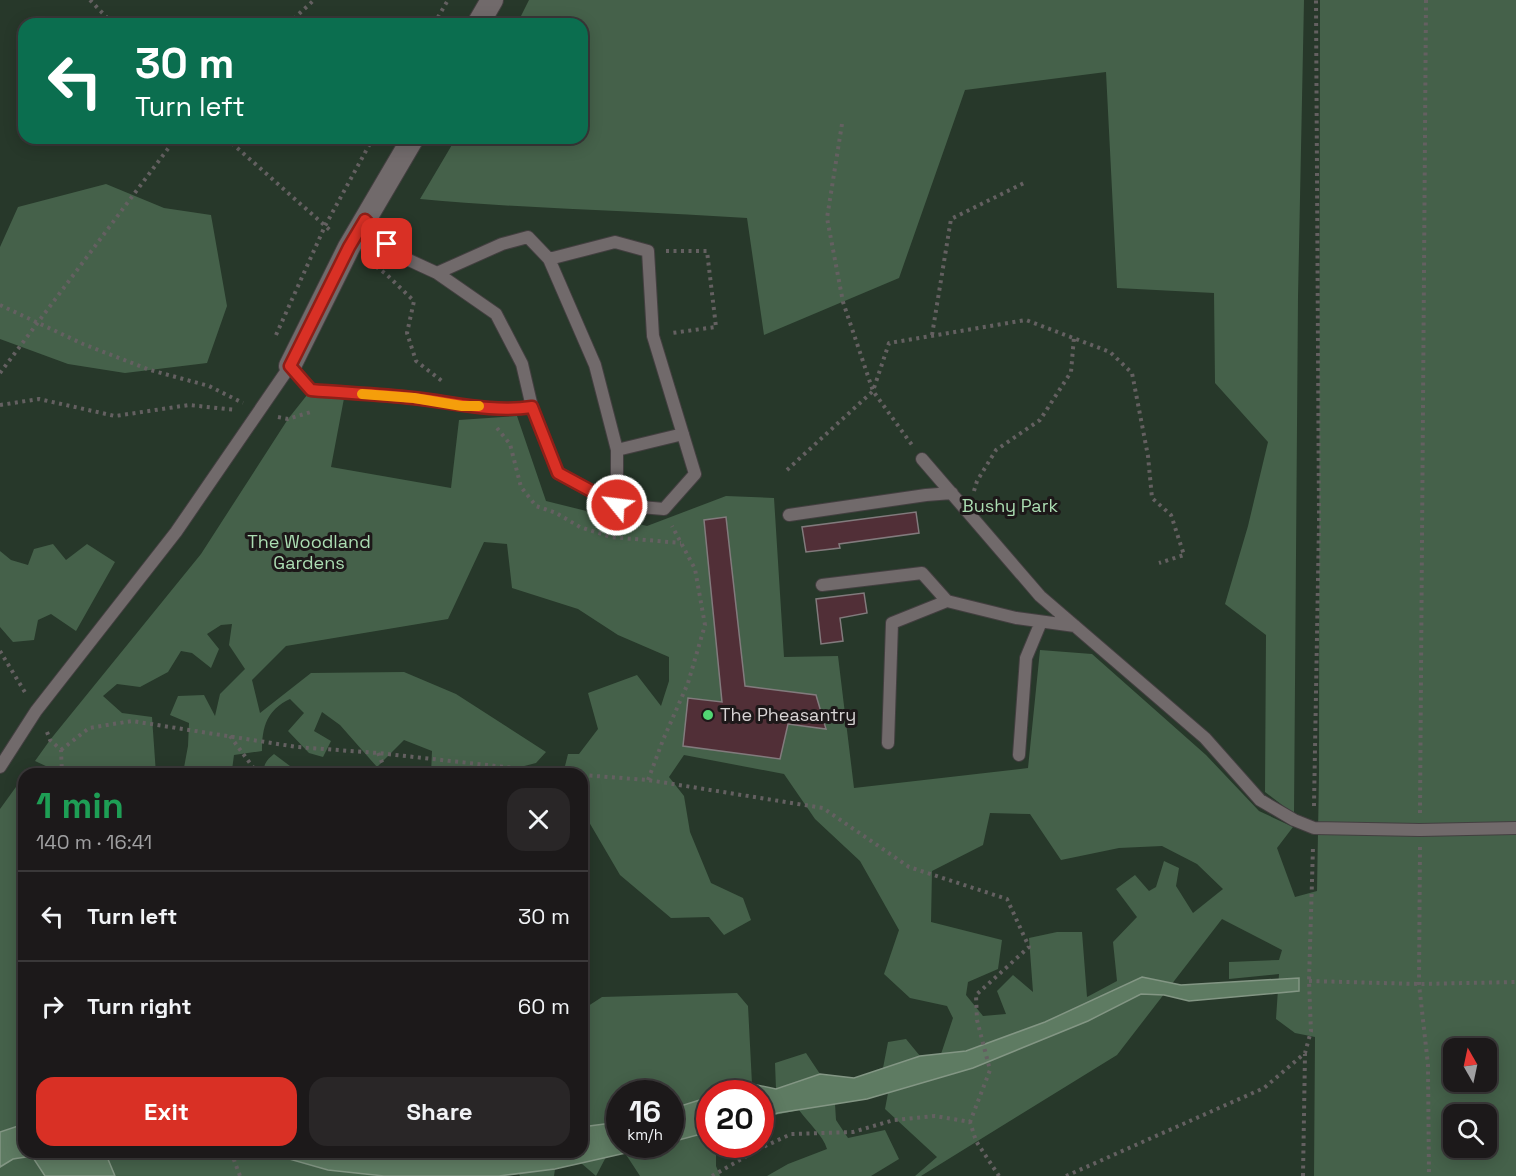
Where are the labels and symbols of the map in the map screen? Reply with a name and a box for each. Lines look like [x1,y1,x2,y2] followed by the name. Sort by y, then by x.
[361,218,412,269] pin
[585,473,649,537] position arrow
[962,494,1058,517] park label: Bushy Park
[247,530,371,574] park label: The Woodland Gardens
[720,703,856,726] place label: The Pheasantry
[701,708,715,722] marker: The Pheasantry
[1443,1038,1497,1092] north arrow
[696,1080,774,1158] speed limit sign: 20

